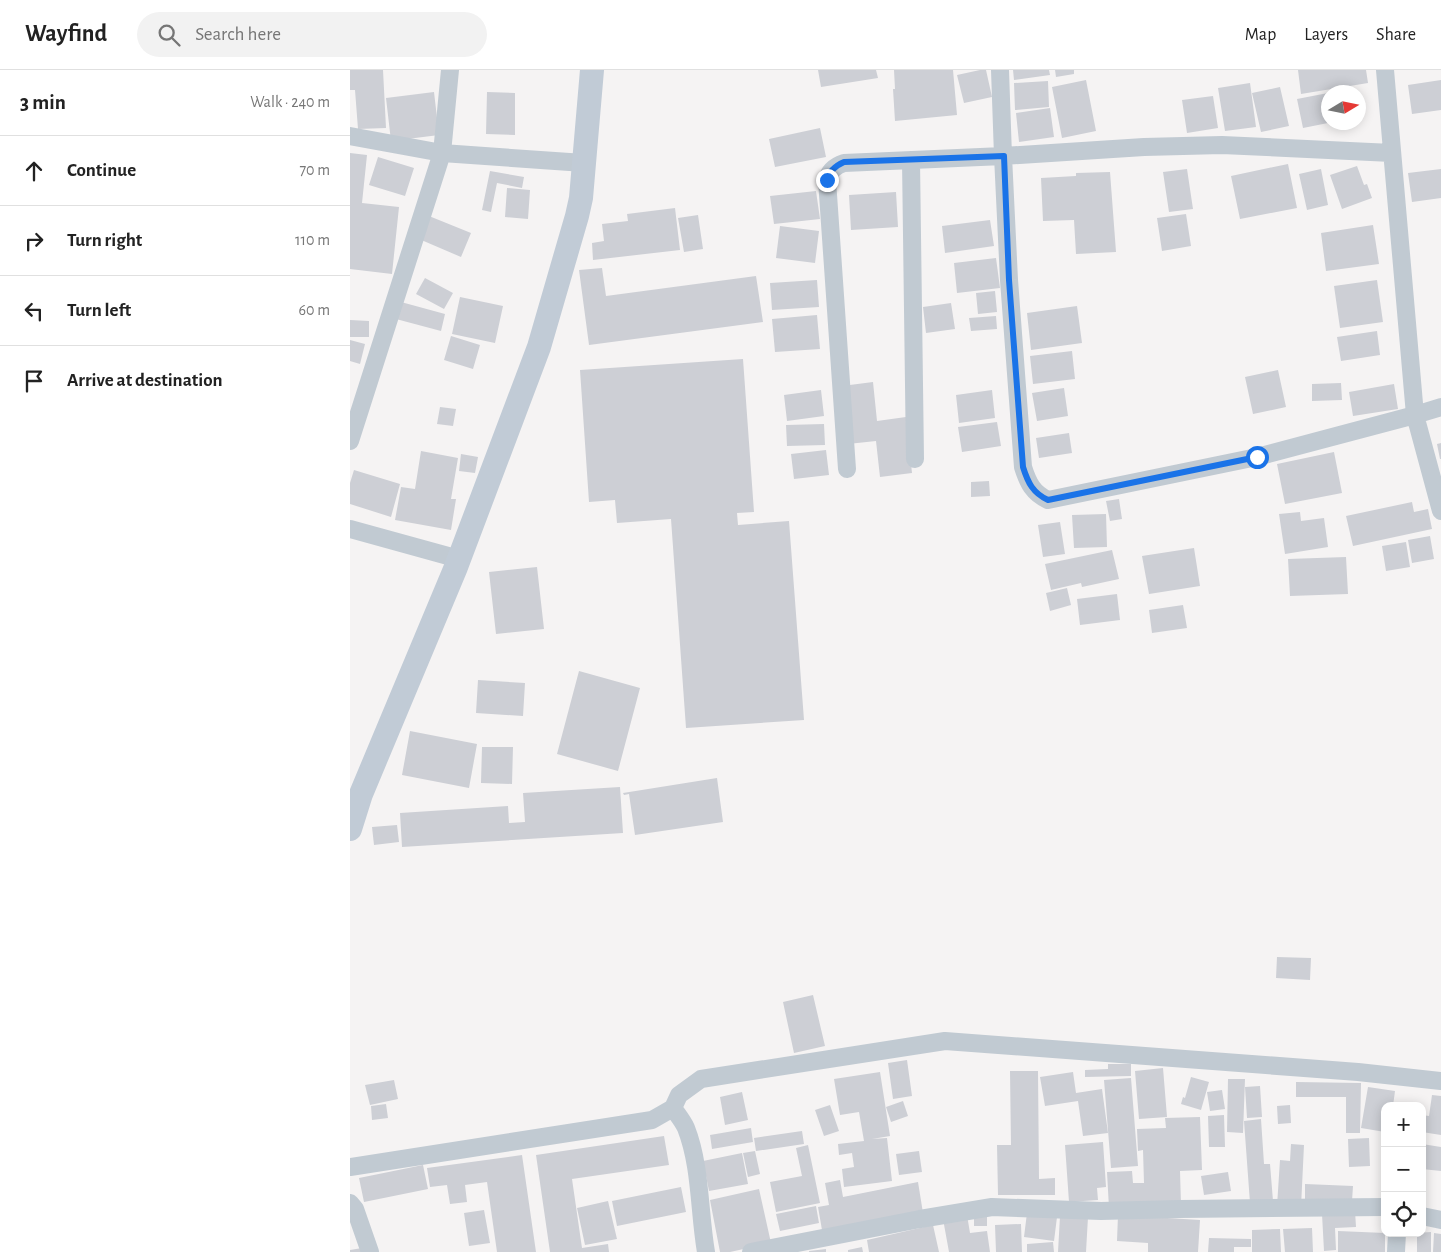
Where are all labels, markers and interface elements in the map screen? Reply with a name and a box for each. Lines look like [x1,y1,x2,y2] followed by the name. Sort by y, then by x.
[137,12,487,57] search box
[155,21,183,49] icon: search
[25,22,107,46] text: Wayfind
[195,25,281,44] text: Search here
[1245,26,1276,44] text: Map
[1304,26,1348,44] text: Layers
[1376,26,1416,44] text: Share
[1321,85,1366,130] north arrow
[20,92,66,113] text: 3 min
[250,94,330,110] text: Walk · 240 m
[20,157,48,185] icon: ahead
[67,161,136,180] text: Continue
[299,162,330,178] text: 70 m
[816,169,839,192] route end
[20,227,48,255] icon: right
[67,231,142,250] text: Turn right
[295,232,330,248] text: 110 m
[20,297,48,325] icon: left
[67,301,131,320] text: Turn left
[299,302,330,318] text: 60 m
[20,367,48,395] icon: arrive
[67,371,223,390] text: Arrive at destination
[1246,446,1269,469] route start
[1381,1102,1426,1237] map controls
[1381,1102,1426,1147] button: +
[1381,1147,1426,1192] button: −
[1381,1192,1426,1237] button: locate

